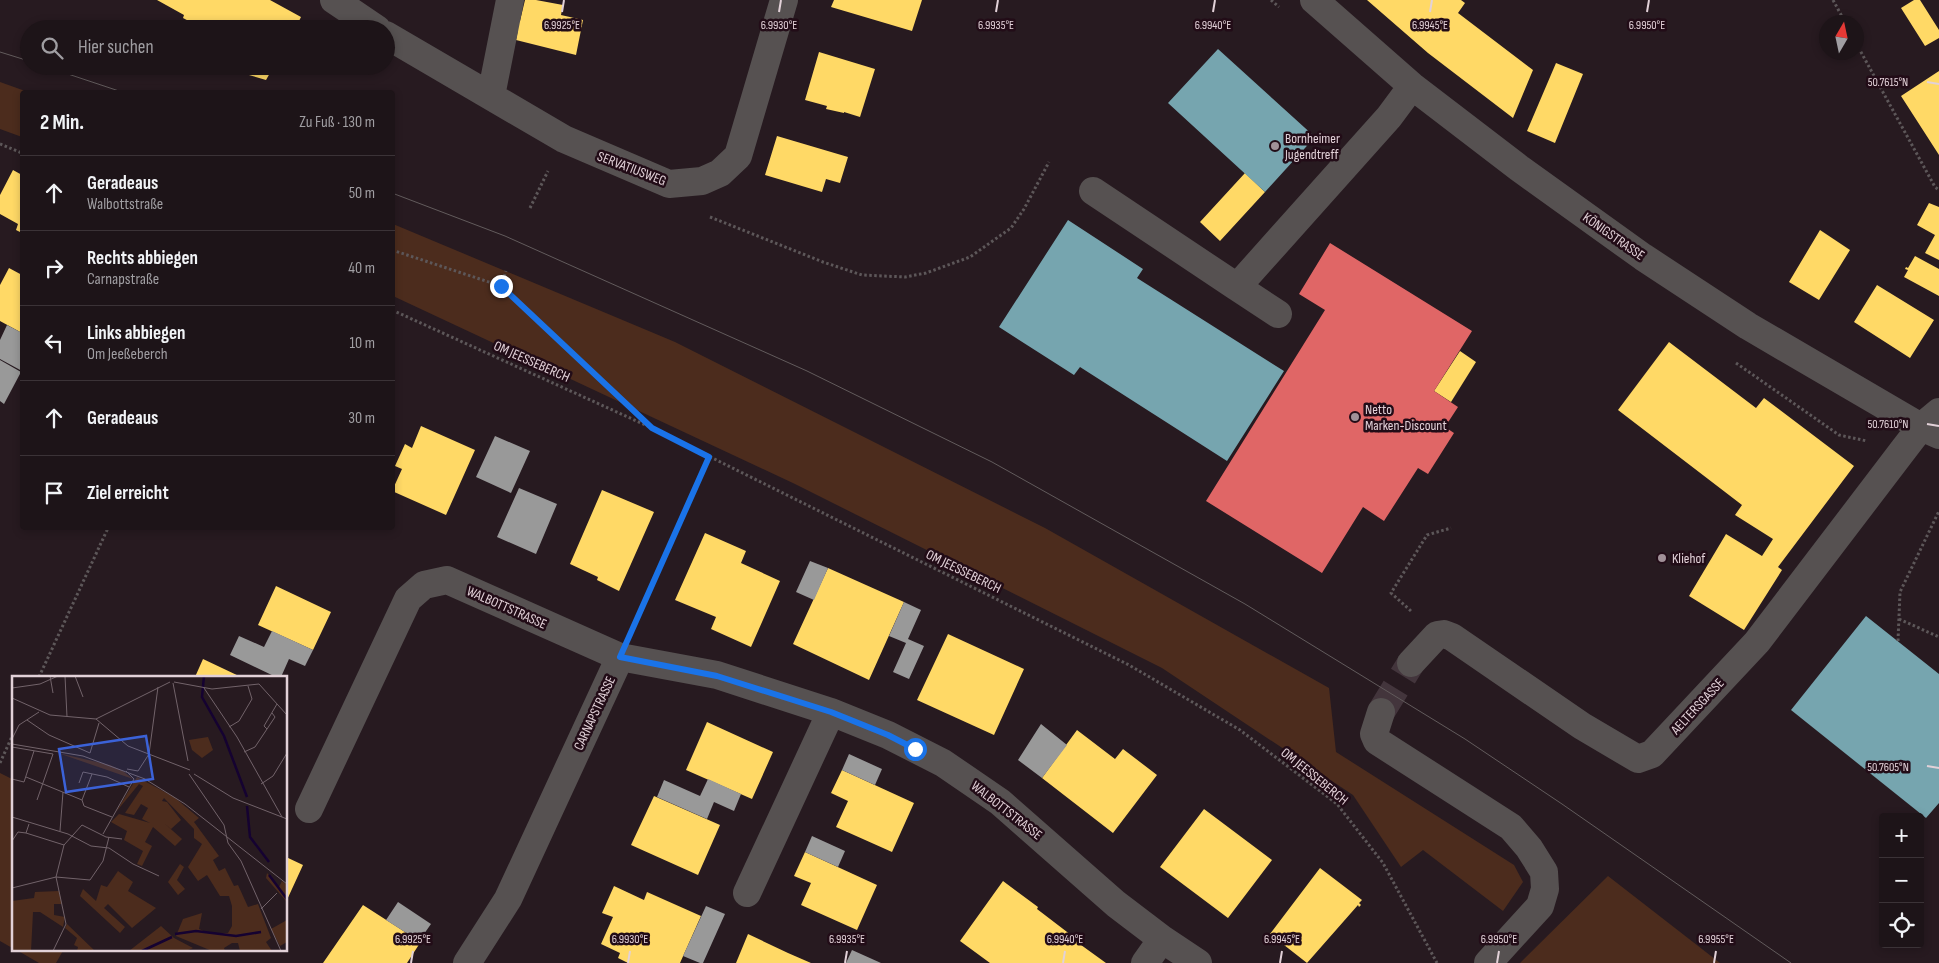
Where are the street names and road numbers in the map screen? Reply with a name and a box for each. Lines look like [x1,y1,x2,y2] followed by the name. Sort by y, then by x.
[595,148,669,189] street label: SERVATIUSWEG
[1580,209,1648,264] street label: KÖNIGSTRASSE
[491,337,573,386] street label: OM JEESSEBERCH
[923,546,1004,597] street label: OM JEESSEBERCH
[464,582,550,633] street label: WALBOTTSTRASSE
[570,673,619,753] street label: CARNAPSTRASSE
[1666,675,1728,739] street label: AELTERSGASSE
[1278,744,1352,809] street label: OM JEESSEBERCH
[968,777,1046,844] street label: WALBOTTSTRASSE

